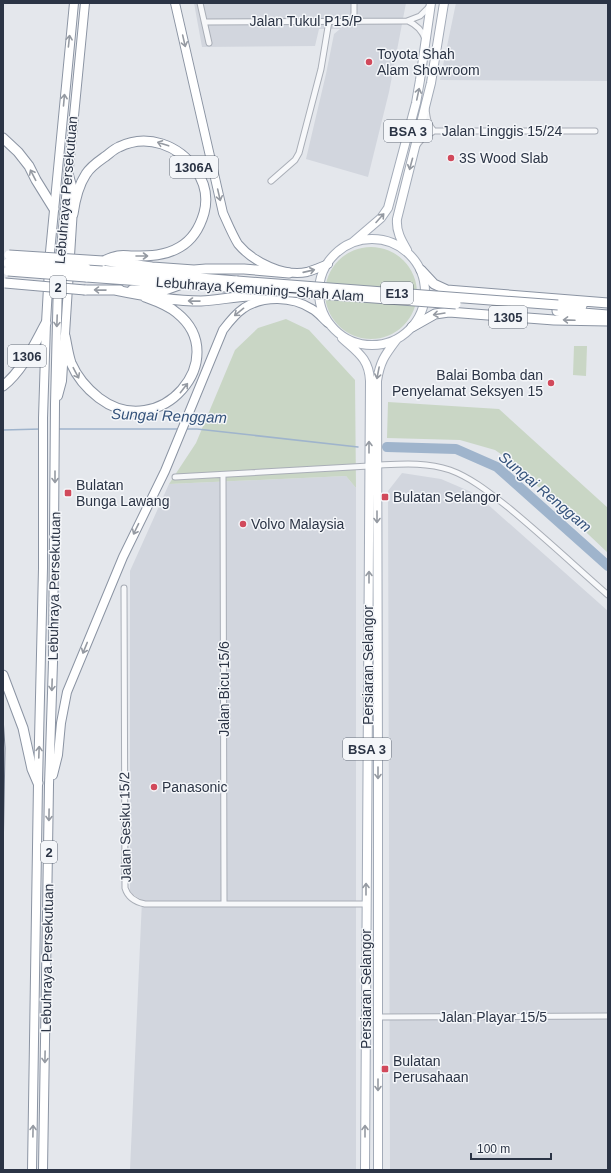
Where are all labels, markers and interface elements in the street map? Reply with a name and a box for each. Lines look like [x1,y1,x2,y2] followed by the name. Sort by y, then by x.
[250,13,362,29] street label: Jalan Tukul P15/P
[180,34,188,47] one-way arrow
[66,35,73,48] one-way arrow
[377,46,480,78] place label: Toyota Shah Alam Showroom
[364,57,374,67] marker: Toyota Shah Alam Showroom
[414,88,422,101] one-way arrow
[60,94,68,107] one-way arrow
[52,115,80,265] street label: Lebuhraya Persekutuan
[384,120,432,142] road number: BSA 3
[442,123,563,139] street label: Jalan Linggis 15/24
[156,140,169,147] one-way arrow
[459,150,548,166] place label: 3S Wood Slab
[446,153,456,163] marker: 3S Wood Slab
[170,156,218,178] road number: 1306A
[407,158,414,171] one-way arrow
[29,170,37,182] one-way arrow
[215,188,223,201] one-way arrow
[376,212,385,223] one-way arrow
[135,252,148,260] one-way arrow
[302,266,315,274] one-way arrow
[155,274,365,304] street label: Lebuhraya Kemuning–Shah Alam
[50,276,66,298] road number: 2
[381,282,413,304] road number: E13
[94,286,107,294] one-way arrow
[188,297,201,304] one-way arrow
[489,306,527,328] road number: 1305
[233,308,244,317] one-way arrow
[433,310,446,318] one-way arrow
[53,314,60,327] one-way arrow
[563,317,576,324] one-way arrow
[8,345,46,367] road number: 1306
[374,366,382,379] one-way arrow
[73,367,81,379] one-way arrow
[392,367,543,399] place label: Balai Bomba dan Penyelamat Seksyen 15
[546,378,556,388] marker: Balai Bomba dan Penyelamat Seksyen 15
[179,382,188,393] one-way arrow
[111,405,227,426] water label: Sungai Renggam
[365,441,373,454] one-way arrow
[495,448,595,535] water label: Sungai Renggam
[51,470,59,483] one-way arrow
[76,477,169,509] place label: Bulatan Bunga Lawang
[63,488,73,498] marker: Bulatan Bunga Lawang
[393,489,501,505] place label: Bulatan Selangor
[380,492,390,502] marker: Bulatan Selangor
[373,510,381,523] one-way arrow
[45,512,63,660] street label: Lebuhraya Persekutuan
[251,516,345,532] place label: Volvo Malaysia
[238,519,248,529] marker: Volvo Malaysia
[132,523,140,535] one-way arrow
[365,571,372,584] one-way arrow
[360,605,376,725] street label: Persiaran Selangor
[216,641,232,737] street label: Jalan Bicu 15/6
[81,642,88,654] one-way arrow
[48,678,56,691] one-way arrow
[343,738,391,760] road number: BSA 3
[35,746,43,759] one-way arrow
[374,766,382,779] one-way arrow
[116,771,134,882] street label: Jalan Sesiku 15/2
[162,779,227,795] place label: Panasonic
[149,782,159,792] marker: Panasonic
[45,808,53,821] one-way arrow
[41,841,57,863] road number: 2
[362,883,370,896] one-way arrow
[38,884,56,1032] street label: Lebuhraya Persekutuan
[358,929,374,1049] street label: Persiaran Selangor
[439,1009,547,1025] street label: Jalan Playar 15/5
[41,1050,49,1063] one-way arrow
[393,1053,469,1085] place label: Bulatan Perusahaan
[380,1064,390,1074] marker: Bulatan Perusahaan
[374,1078,382,1091] one-way arrow
[29,1125,37,1138] one-way arrow
[361,1125,369,1138] one-way arrow
[471,1135,551,1161] scale bar
[477,1142,510,1156] text: 100 m

